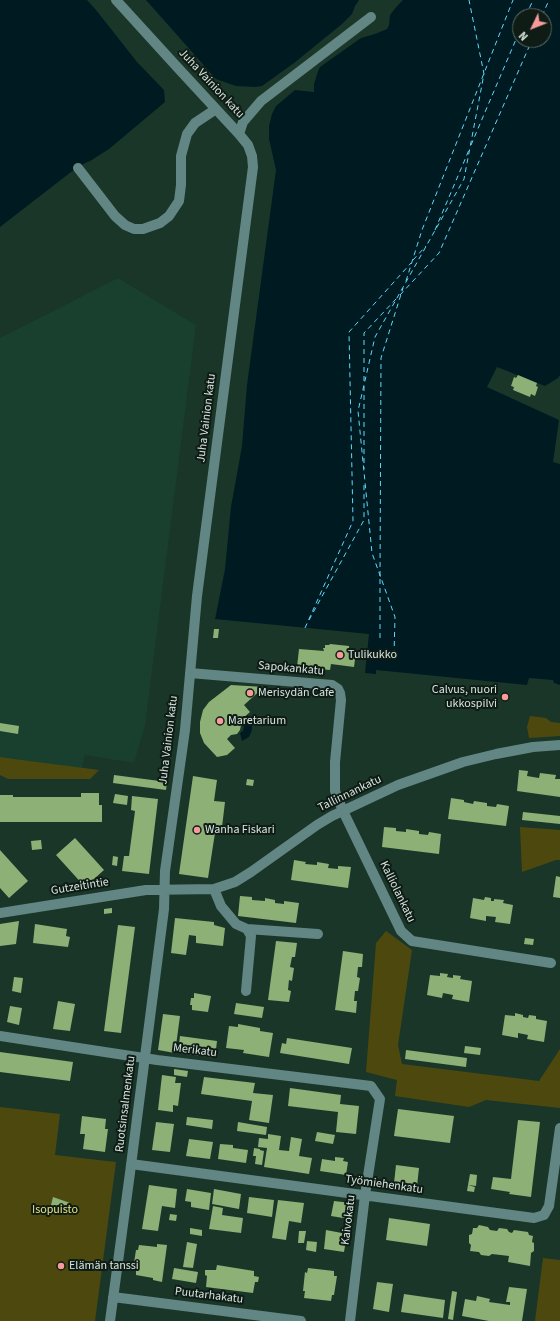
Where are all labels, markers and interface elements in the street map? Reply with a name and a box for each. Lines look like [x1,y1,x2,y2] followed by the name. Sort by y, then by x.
[512,8,552,48] north arrow
[516,28,532,44] text: N
[175,46,247,122] street label: Juha Vainion katu
[194,373,220,463] street label: Juha Vainion katu
[348,648,397,662] place label: Tulikukko
[335,650,345,660] marker: Tulikukko
[257,659,325,679] street label: Sapokankatu
[432,683,497,711] place label: Calvus, nuori ukkospilvi
[258,686,334,700] place label: Merisydän Cafe
[245,688,255,698] marker: Merisydän Cafe
[500,692,510,702] marker: Calvus, nuori ukkospilvi
[156,695,182,785] street label: Juha Vainion katu
[228,714,286,728] place label: Maretarium
[215,716,225,726] marker: Maretarium
[316,772,384,816] street label: Tallinnankatu
[205,823,275,837] place label: Wanha Fiskari
[192,825,202,835] marker: Wanha Fiskari
[376,859,418,925] street label: Kalliolankatu
[50,875,110,899] street label: Gutzeitintie
[172,1041,218,1061] street label: Merikatu
[113,1055,139,1153] street label: Ruotsinsalmenkatu
[344,1172,424,1198] street label: Työmiehenkatu
[339,1194,359,1246] street label: Kaivokatu
[32,1203,78,1217] park label: Isopuisto
[69,1259,139,1273] place label: Elämän tanssi
[56,1261,66,1271] marker: Elämän tanssi
[174,1285,244,1307] street label: Puutarhakatu

